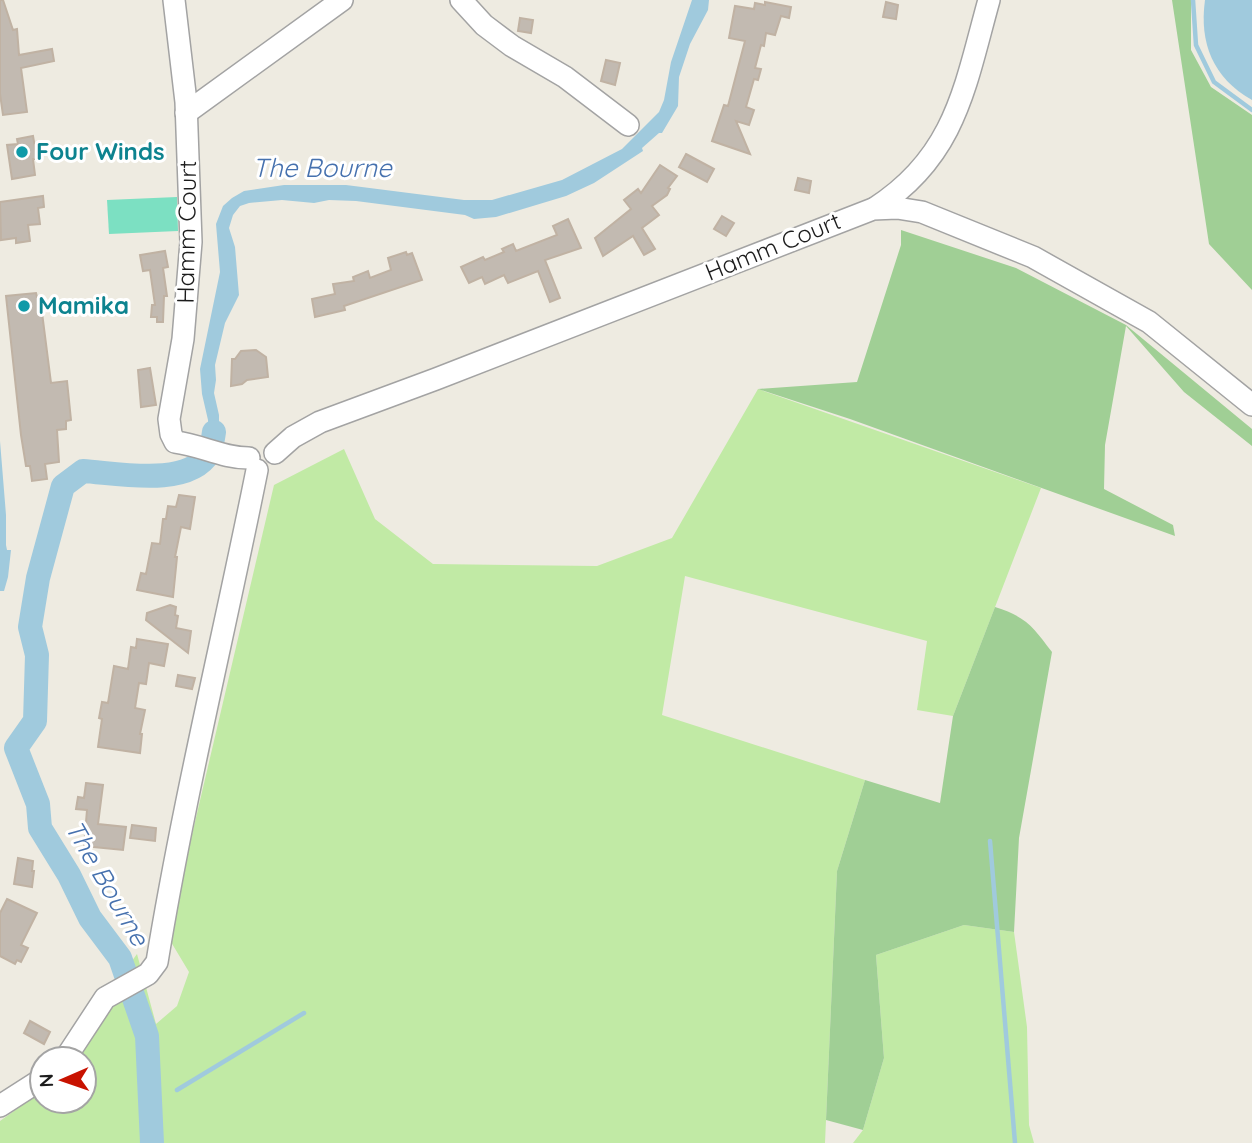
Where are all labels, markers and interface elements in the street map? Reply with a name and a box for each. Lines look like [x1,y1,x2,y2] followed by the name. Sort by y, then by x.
[36,136,165,166] place label: Four Winds
[14,144,30,160] marker: Four Winds
[252,151,393,184] water label: The Bourne
[170,160,202,304] street label: Hamm Court
[701,205,845,287] street label: Hamm Court
[38,290,129,320] place label: Mamika
[16,298,32,314] marker: Mamika
[58,814,157,952] water label: The Bourne
[28,1045,98,1115] north arrow
[34,1073,58,1088] text: N

